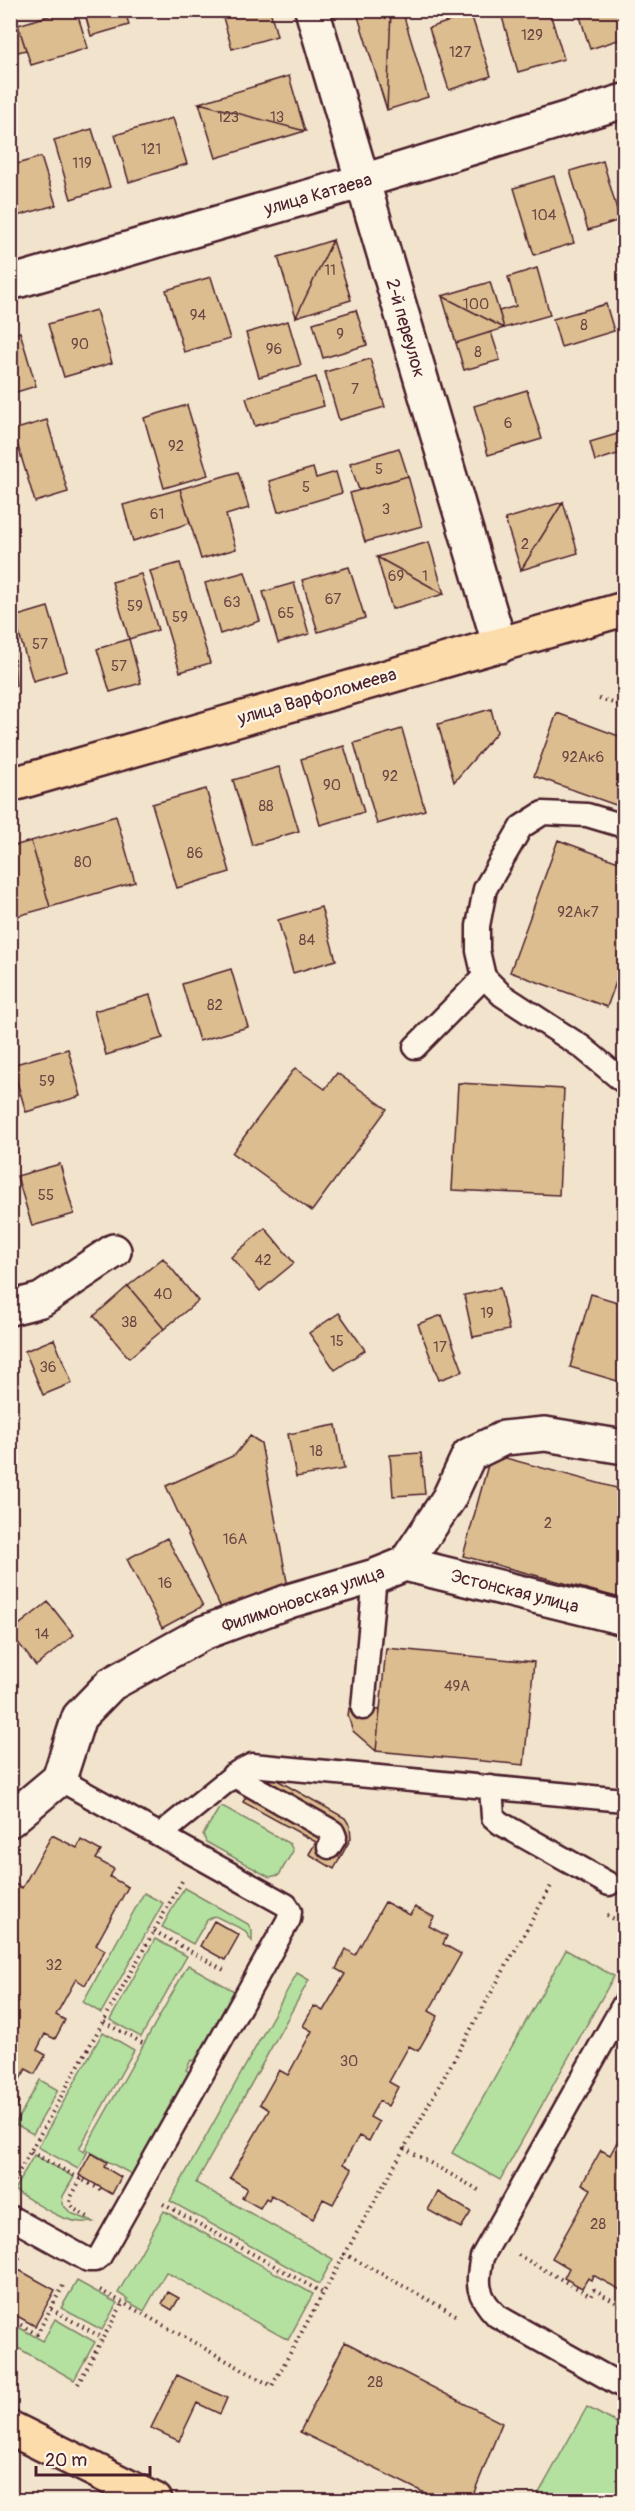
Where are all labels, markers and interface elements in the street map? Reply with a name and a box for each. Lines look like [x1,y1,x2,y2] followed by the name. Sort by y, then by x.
[521,26,543,45] house number: 129
[449,43,471,62] house number: 127
[217,108,239,127] house number: 123
[270,108,284,127] house number: 13
[141,140,161,159] house number: 121
[72,154,92,173] house number: 119
[261,168,375,221] street label: улица Катаева
[532,206,557,225] house number: 104
[324,261,336,280] house number: 11
[380,276,431,380] street label: 2-й переулок
[463,295,489,314] house number: 100
[190,306,207,325] house number: 94
[580,316,588,335] house number: 8
[336,325,344,344] house number: 9
[71,335,89,354] house number: 90
[266,340,282,359] house number: 96
[474,343,482,362] house number: 8
[351,380,359,399] house number: 7
[504,414,512,433] house number: 6
[168,437,184,456] house number: 92
[375,460,383,479] house number: 5
[302,478,310,497] house number: 5
[382,500,390,519] house number: 3
[150,505,164,524] house number: 61
[521,535,529,554] house number: 2
[388,567,404,586] house number: 69
[422,567,428,586] house number: 1
[325,590,341,609] house number: 67
[223,593,241,612] house number: 63
[127,597,143,616] house number: 59
[278,604,294,623] house number: 65
[172,608,188,627] house number: 59
[32,635,48,654] house number: 57
[111,657,127,676] house number: 57
[234,663,399,730] street label: улица Варфоломеева
[562,748,604,767] house number: 92Ак6
[382,767,398,786] house number: 92
[323,776,341,795] house number: 90
[258,797,274,816] house number: 88
[187,844,203,863] house number: 86
[74,853,92,872] house number: 80
[557,903,599,922] house number: 92Ак7
[299,931,315,950] house number: 84
[207,996,223,1015] house number: 82
[39,1072,55,1091] house number: 59
[38,1186,54,1205] house number: 55
[254,1251,272,1270] house number: 42
[154,1285,172,1304] house number: 40
[480,1304,494,1323] house number: 19
[121,1313,137,1332] house number: 38
[330,1332,344,1351] house number: 15
[433,1338,447,1357] house number: 17
[39,1358,57,1377] house number: 36
[309,1442,323,1461] house number: 18
[544,1514,552,1533] house number: 2
[223,1530,247,1549] house number: 16А
[219,1561,388,1638] street label: Филимоновская улица
[448,1564,581,1619] street label: Эстонская улица
[158,1574,172,1593] house number: 16
[35,1625,50,1644] house number: 14
[444,1677,470,1696] house number: 49А
[46,1956,62,1975] house number: 32
[340,2052,358,2071] house number: 30
[590,2215,606,2234] house number: 28
[367,2373,383,2392] house number: 28
[36,2439,150,2477] scale bar
[45,2449,87,2472] text: 20 m

